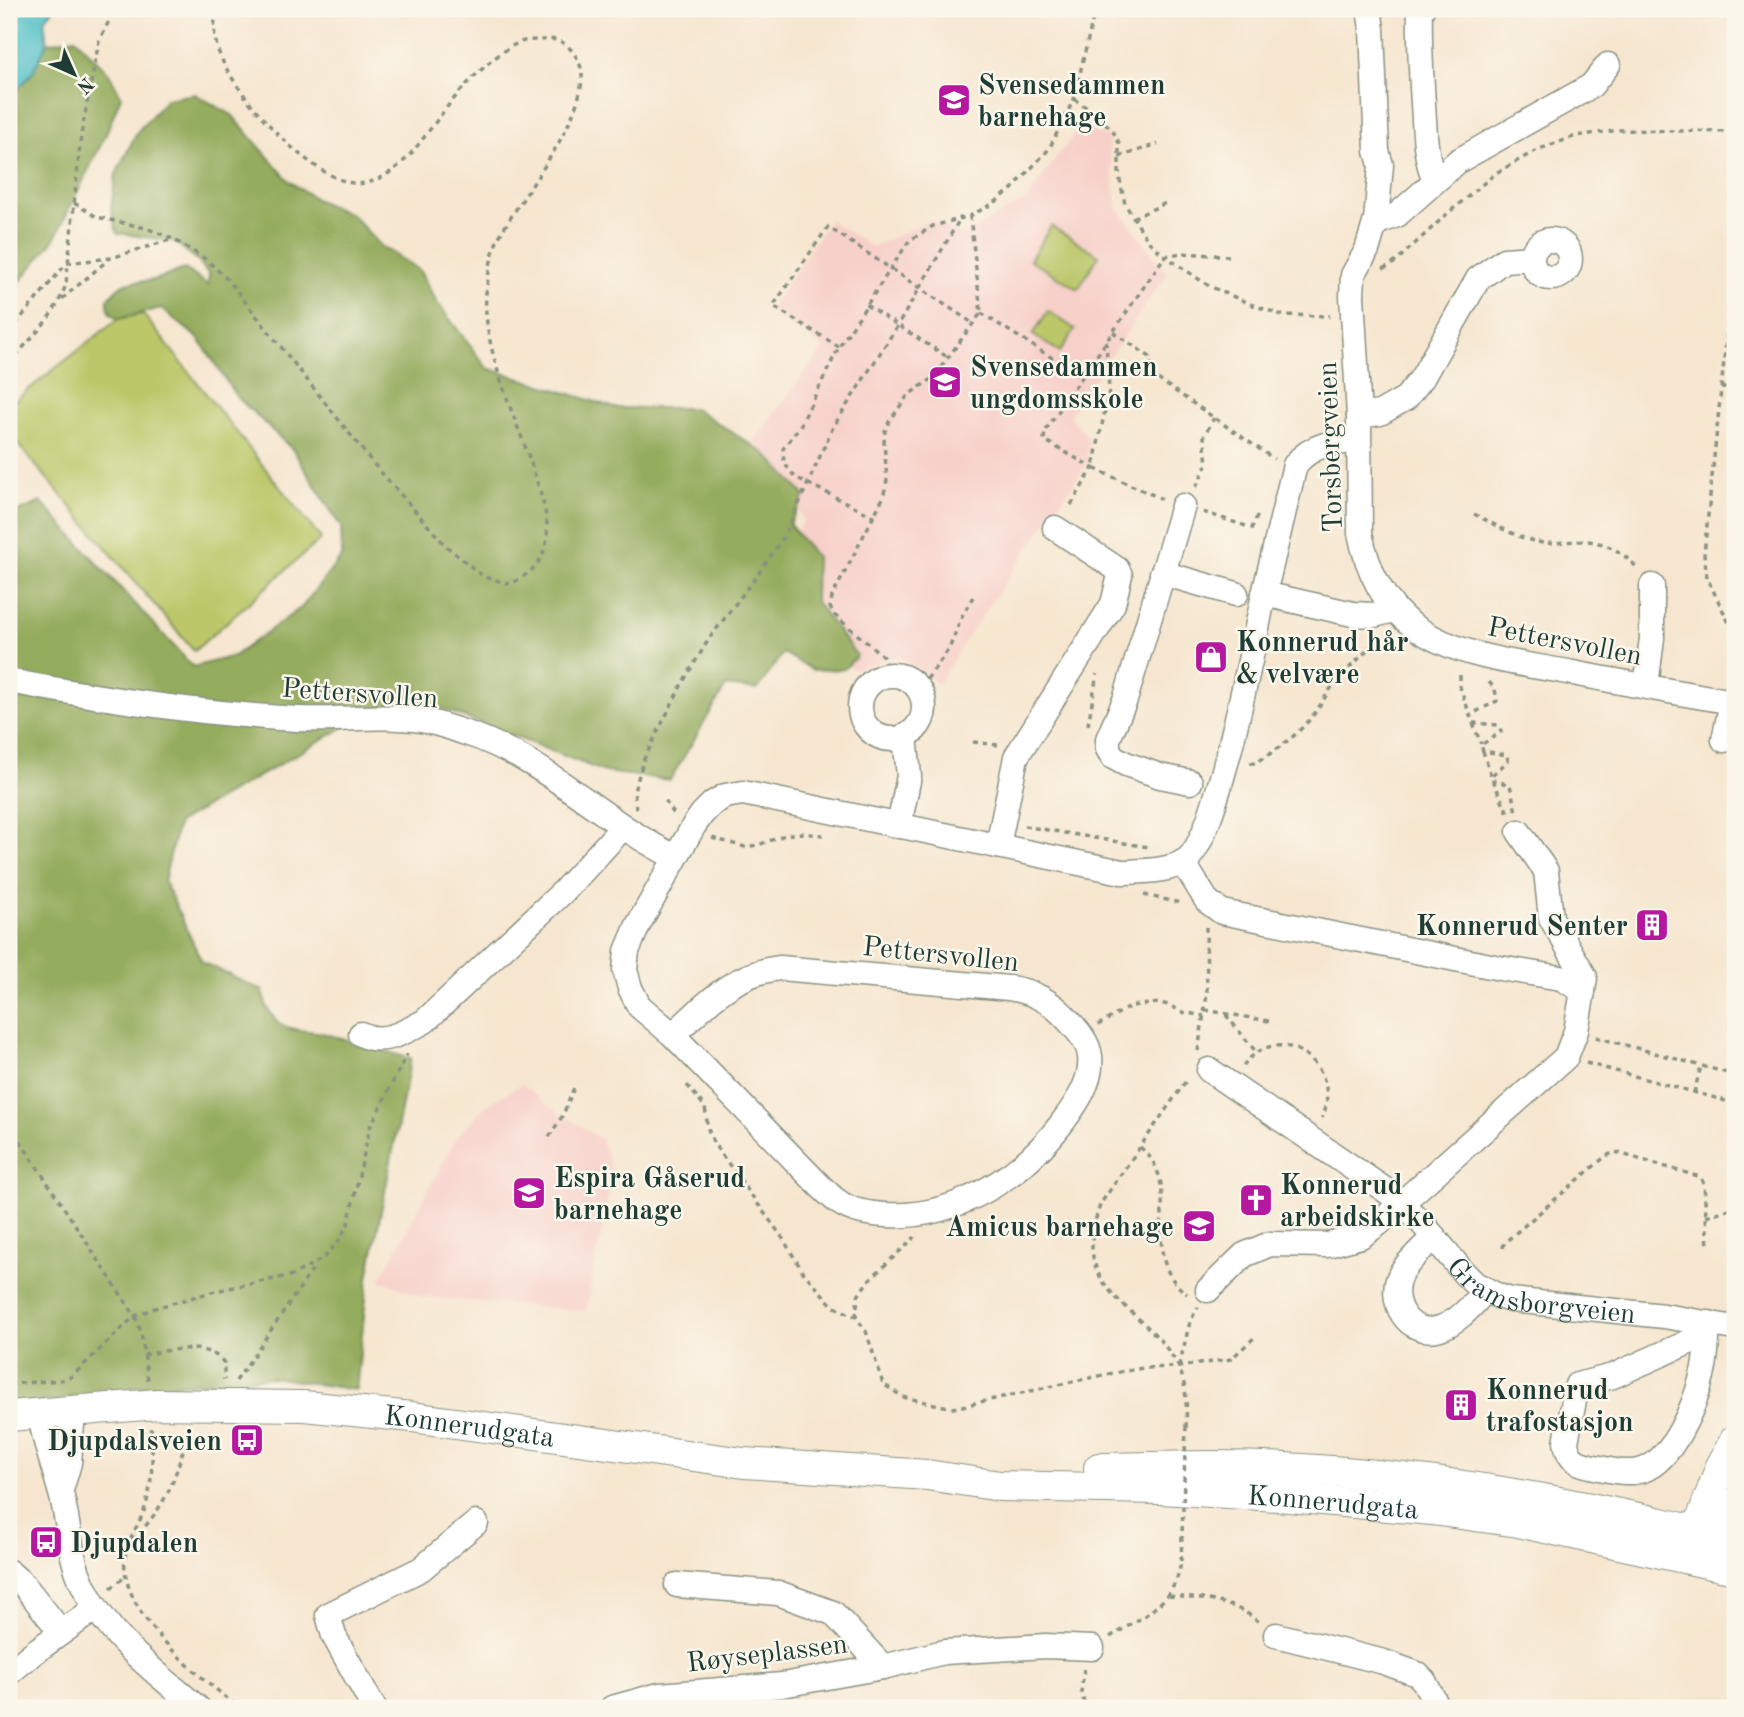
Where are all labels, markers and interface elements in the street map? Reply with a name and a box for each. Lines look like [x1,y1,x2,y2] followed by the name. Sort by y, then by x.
[38,38,108,108] north arrow
[72,72,96,96] text: N
[978,73,1166,133] place label: Svensedammen barnehage
[935,81,973,119] school or university icon: Svensedammen barnehage
[970,355,1158,415] place label: Svensedammen ungdomsskole
[1315,361,1349,533] street label: Torsbergveien
[926,363,964,401] school or university icon: Svensedammen ungdomsskole
[1485,614,1644,672] street label: Pettersvollen
[1236,630,1409,690] place label: Konnerud hår & velvære
[1192,638,1230,676] shop icon: Konnerud hår & velvære
[280,676,439,714] street label: Pettersvollen
[1633,906,1671,944] building icon: Konnerud Senter
[1416,914,1628,942] place label: Konnerud Senter
[861,934,1020,978] street label: Pettersvollen
[554,1166,745,1226] place label: Espira Gåserud barnehage
[1280,1173,1435,1233] place label: Konnerud arbeidskirke
[510,1174,548,1212] school or university icon: Espira Gåserud barnehage
[1237,1181,1275,1219] church icon: Konnerud arbeidskirke
[1180,1207,1218,1245] school or university icon: Amicus barnehage
[945,1215,1174,1243] place label: Amicus barnehage
[1441,1253,1637,1330] street label: Gramsborgveien
[1486,1378,1634,1438] place label: Konnerud trafostasjon
[1442,1386,1480,1424] building icon: Konnerud trafostasjon
[382,1403,556,1454] street label: Konnerudgata
[228,1421,266,1459] bus stop icon: Djupdalsveien
[47,1429,222,1457] place label: Djupdalsveien
[1246,1483,1420,1526] street label: Konnerudgata
[27,1523,65,1561] bus stop icon: Djupdalen
[70,1531,198,1559] place label: Djupdalen
[685,1631,849,1679] street label: Røyseplassen

